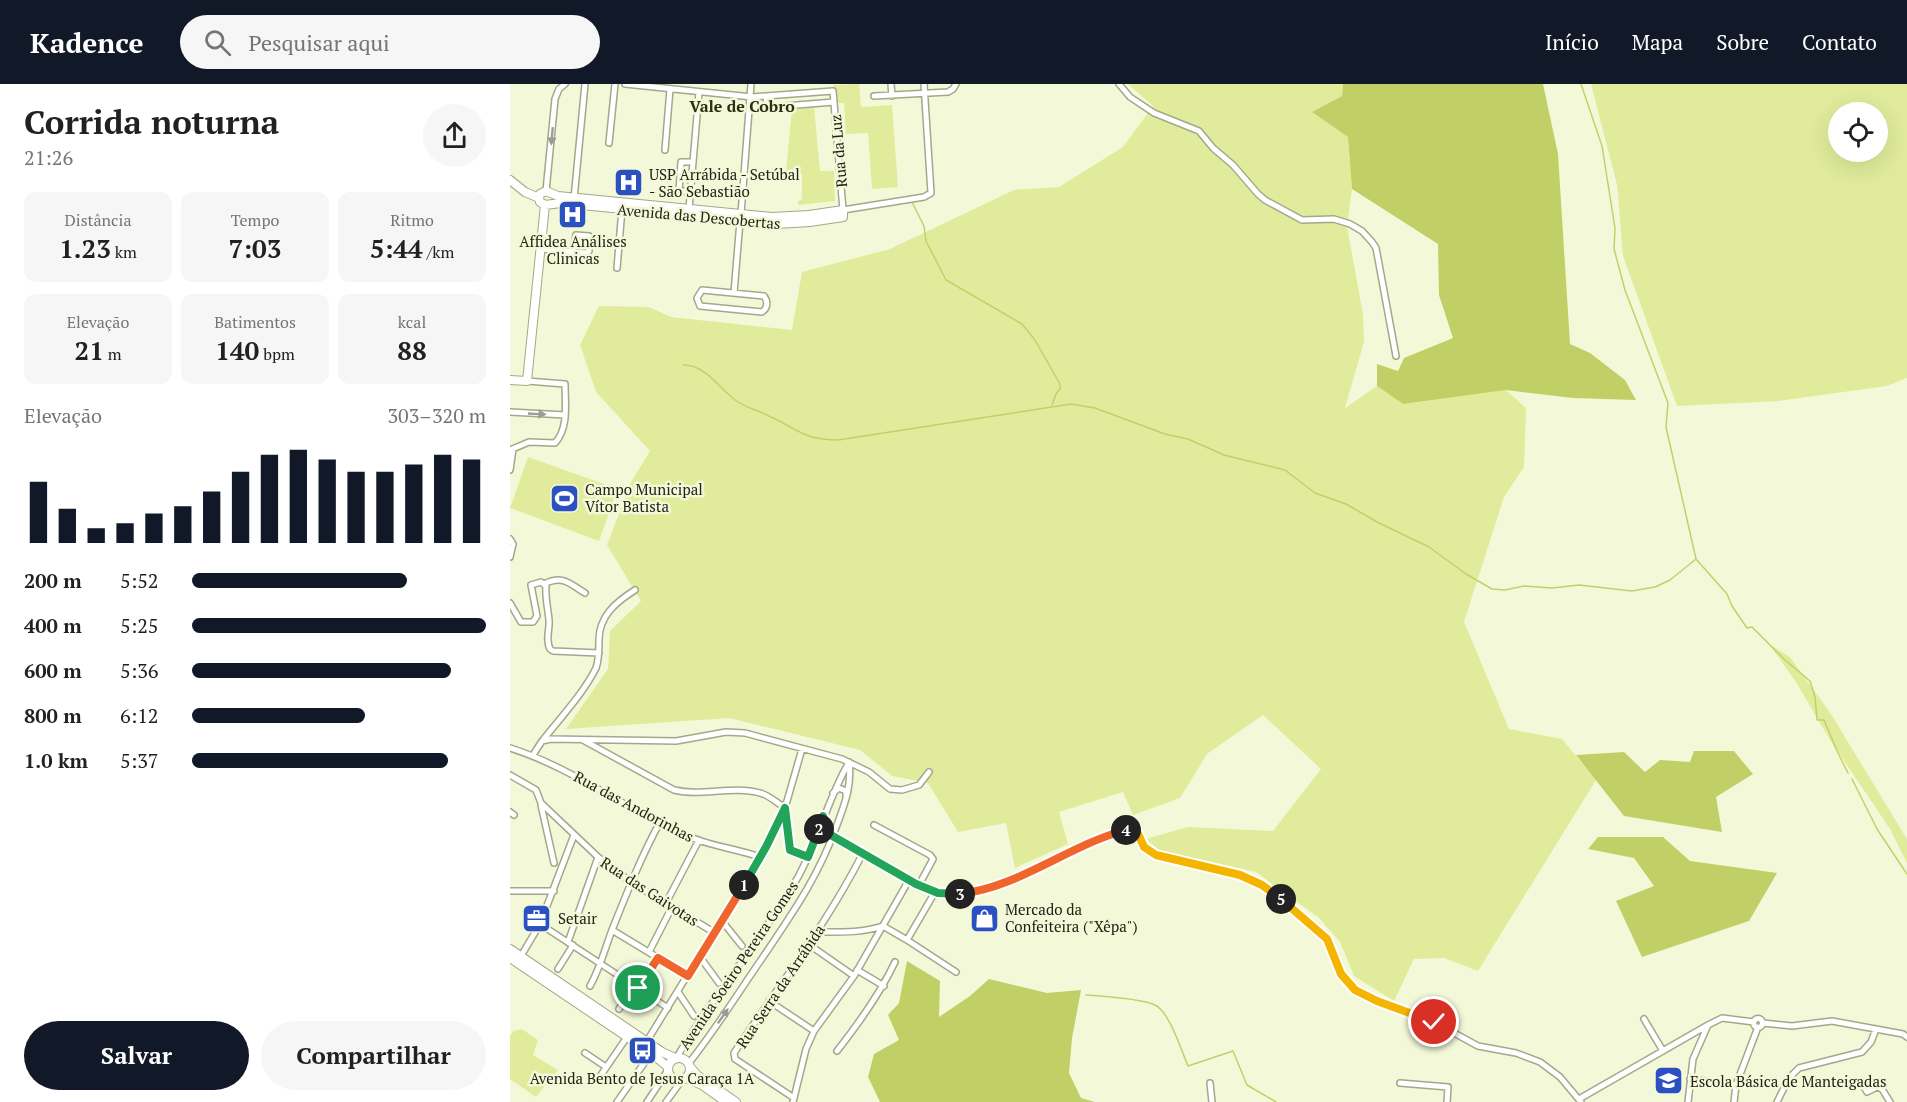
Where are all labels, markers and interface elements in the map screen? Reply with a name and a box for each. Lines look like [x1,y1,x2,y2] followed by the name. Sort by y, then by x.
[180,15,600,69] search box
[30,24,144,61] text: Kadence
[201,26,234,59] icon: search
[249,28,390,57] text: Pesquisar aqui
[1545,28,1599,56] text: Início
[1632,28,1683,56] text: Mapa
[1716,28,1769,56] text: Sobre
[1802,28,1877,56] text: Contato
[689,95,795,117] district label: Vale de Cobro
[24,100,279,143] text: Corrida noturna
[1828,102,1888,162] map controls
[1828,102,1888,162] button: locate
[423,104,486,167] button: share
[825,114,851,188] street label: Rua da Luz
[547,126,556,145] one-way arrow
[24,144,73,171] text: 21:26
[649,164,800,201] place label: USP Arrábida - Setúbal - São Sebastião
[612,167,644,199] hospital icon: USP Arrábida - Setúbal - São Sebastião
[557,198,589,230] hospital icon: Affidea Análises Clinicas
[617,199,781,233] street label: Avenida das Descobertas
[65,209,131,231] text: Distância
[231,209,279,231] text: Tempo
[390,209,434,231] text: Ritmo
[59,231,111,265] text: 1.23
[229,231,282,265] text: 7:03
[370,231,423,265] text: 5:44
[519,231,627,268] place label: Affidea Análises Clinicas
[111,241,137,263] text: km
[423,241,454,263] text: /km
[67,311,129,333] text: Elevação
[214,311,296,333] text: Batimentos
[398,311,426,333] text: kcal
[74,333,104,367] text: 21
[215,333,259,367] text: 140
[397,333,427,367] text: 88
[104,343,122,365] text: m
[259,343,295,365] text: bpm
[24,402,102,429] text: Elevação
[387,402,486,429] text: 303–320 m
[528,409,547,418] one-way arrow
[585,479,703,516] place label: Campo Municipal Vítor Batista
[548,482,580,514] sports icon: Campo Municipal Vítor Batista
[24,567,82,594] text: 200 m
[120,567,159,594] text: 5:52
[24,612,82,639] text: 400 m
[120,612,159,639] text: 5:25
[24,657,82,684] text: 600 m
[120,657,159,684] text: 5:36
[24,702,82,729] text: 800 m
[120,702,159,729] text: 6:12
[24,747,88,774] text: 1.0 km
[120,747,159,774] text: 5:37
[571,766,697,846] street label: Rua das Andorinhas
[804,814,834,844] pin: 2
[1111,815,1141,845] pin: 4
[814,818,824,840] text: 2
[1121,819,1131,841] text: 4
[597,852,703,930] street label: Rua das Gaivotas
[729,870,759,900] pin: 1
[739,874,749,896] text: 1
[674,877,802,1053] street label: Avenida Soeiro Pereira Gomes
[945,879,975,909] pin: 3
[955,883,965,905] text: 3
[1266,884,1296,914] pin: 5
[1276,888,1286,910] text: 5
[1005,899,1138,936] place label: Mercado da Confeiteira ("Xêpa")
[521,902,553,934] office icon: Setair
[968,902,1000,934] shop icon: Mercado da Confeiteira ("Xêpa")
[558,908,597,928] place label: Setair
[731,920,829,1052] street label: Rua Serra da Arrábida
[612,962,663,1013] pin
[621,971,654,1004] icon: arrive
[1408,996,1459,1047] pin
[1417,1005,1450,1038] icon: check
[718,1007,729,1024] one-way arrow
[24,1021,249,1090] button: Salvar
[261,1021,486,1090] button: Compartilhar
[626,1035,658,1067] bus stop icon: Avenida Bento de Jesus Caraça 1A
[1653,1065,1685,1097] school or university icon: Escola Básica de Manteigadas
[530,1068,755,1088] place label: Avenida Bento de Jesus Caraça 1A
[1690,1071,1887,1091] place label: Escola Básica de Manteigadas

